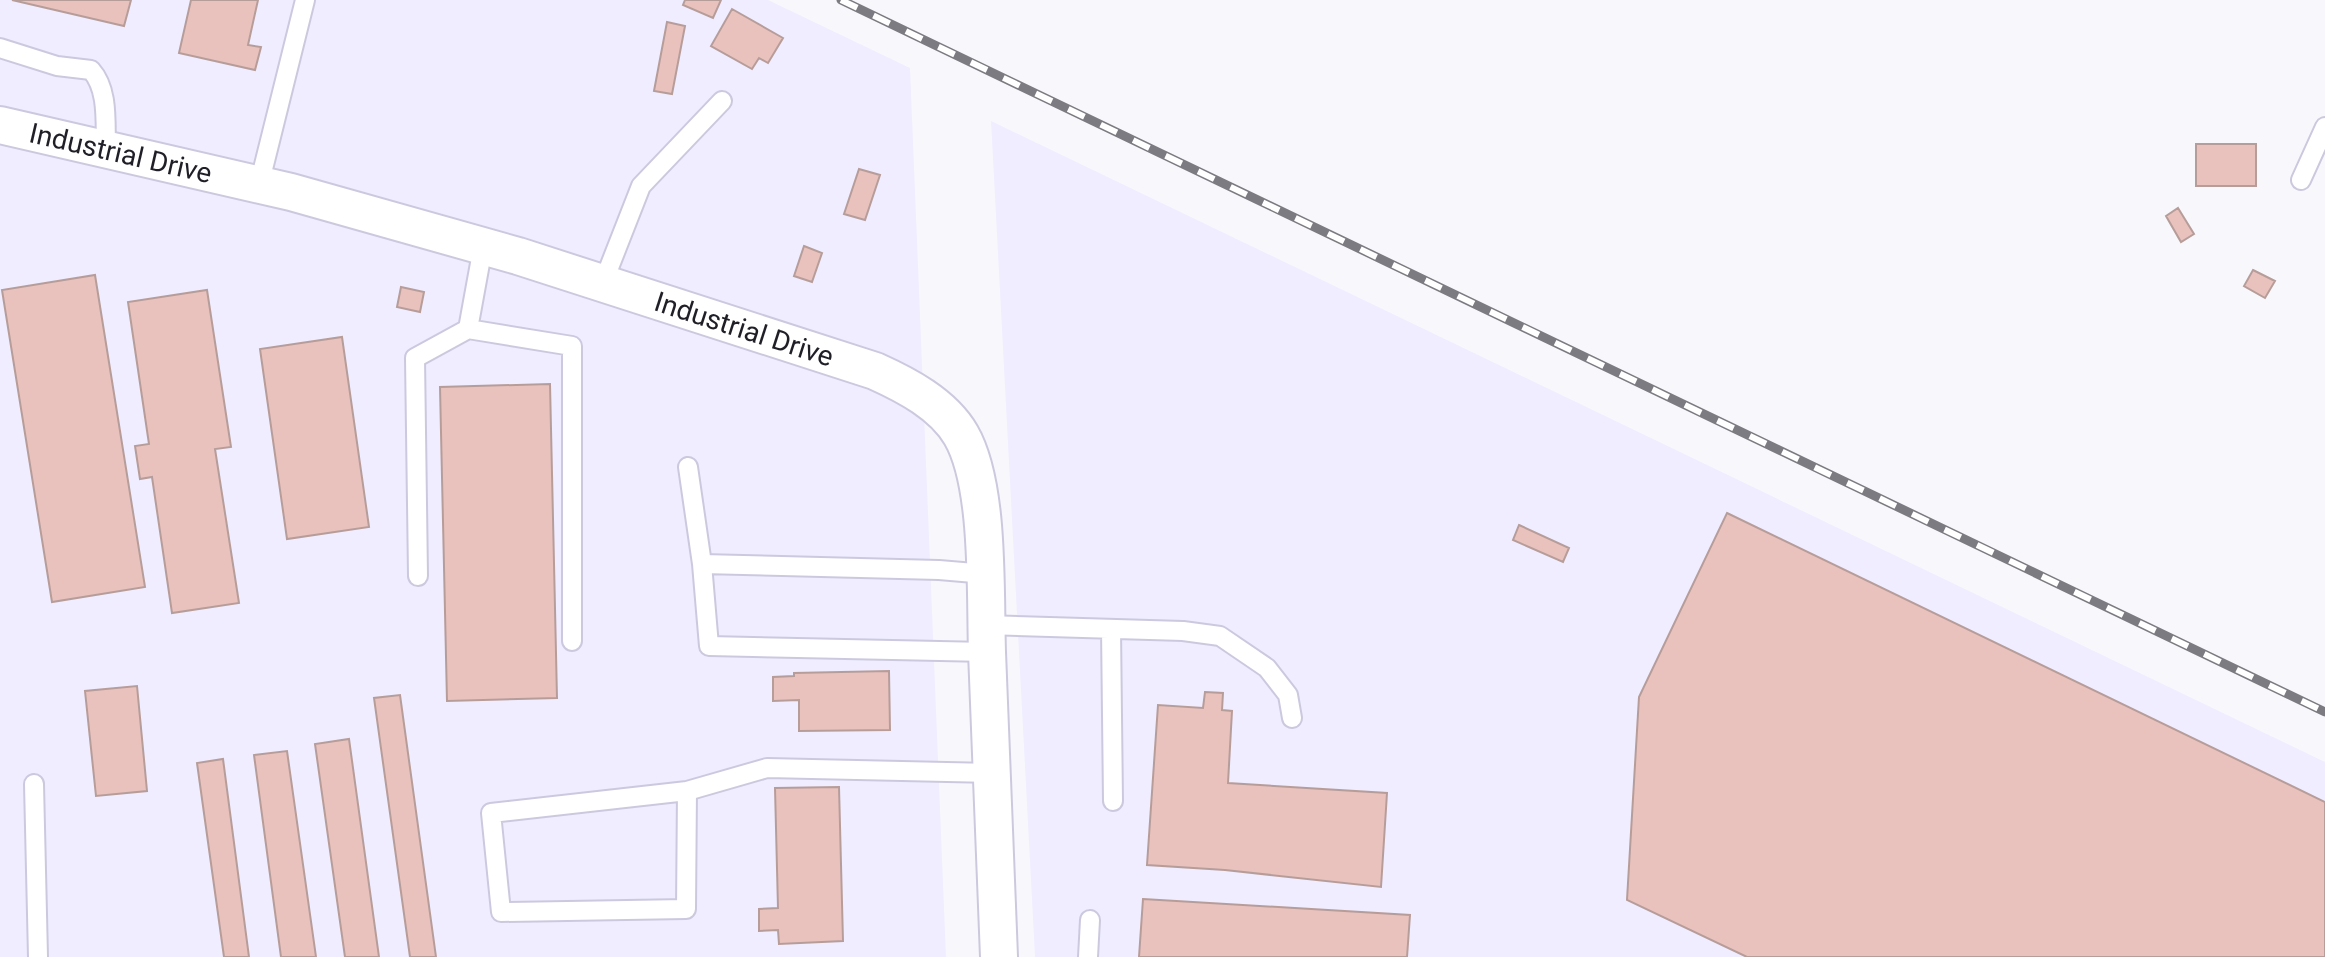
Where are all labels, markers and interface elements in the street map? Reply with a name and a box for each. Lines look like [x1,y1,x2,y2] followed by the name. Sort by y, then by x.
[26,116,215,190] street label: Industrial Drive
[650,285,838,373] street label: Industrial Drive

